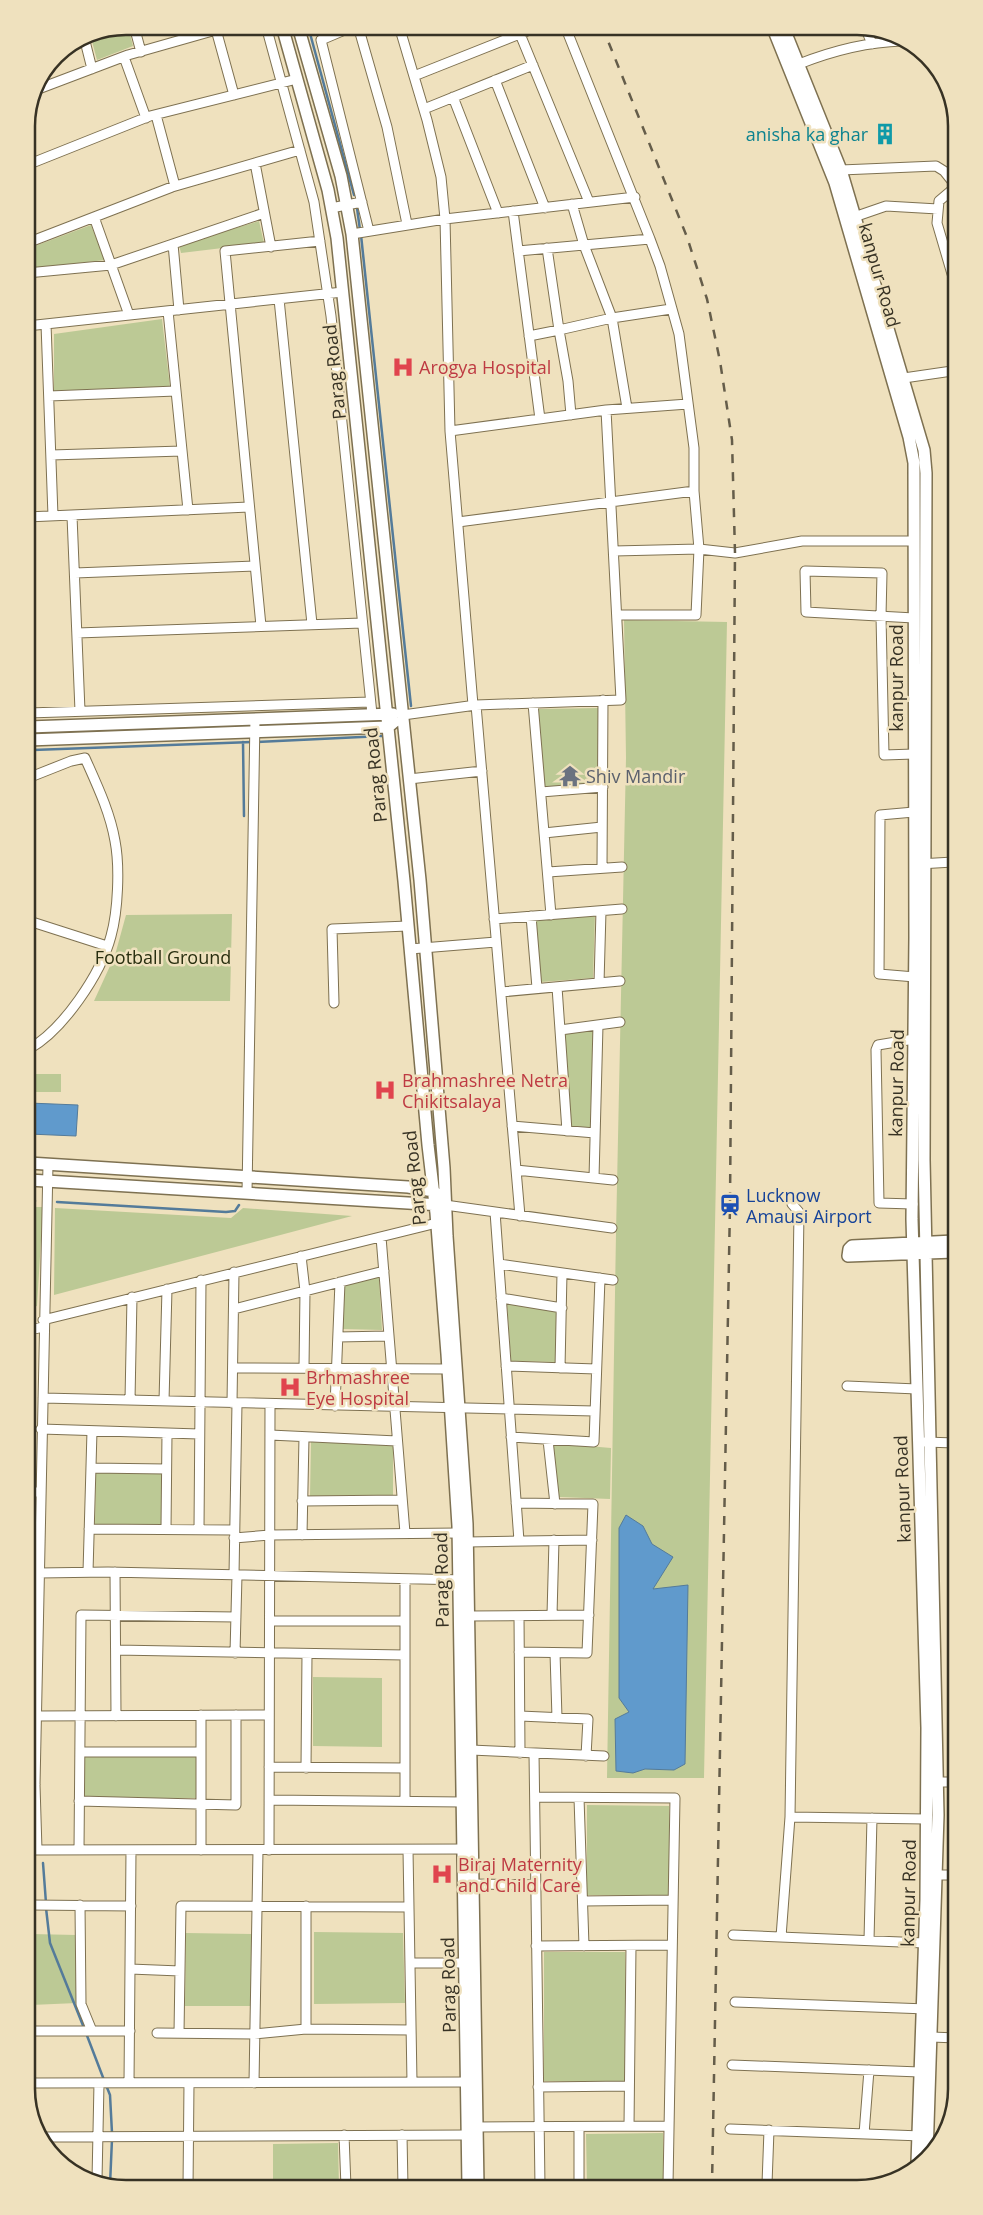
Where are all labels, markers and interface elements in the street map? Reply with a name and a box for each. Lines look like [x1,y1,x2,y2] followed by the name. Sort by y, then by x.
[872,121,898,147] building icon: anisha ka ghar
[746,122,869,146] place label: anisha ka ghar
[854,220,906,330] street label: kanpur Road
[317,323,351,421] street label: Parag Road
[390,354,416,380] hospital icon: Arogya Hospital
[419,355,551,379] place label: Arogya Hospital
[884,624,908,732] street label: kanpur Road
[358,726,392,824] street label: Parag Road
[557,763,583,789] temple icon: Shiv Mandir
[586,764,686,788] place label: Shiv Mandir
[95,945,231,969] park label: Football Ground
[883,1029,909,1137] street label: kanpur Road
[402,1068,568,1113] place label: Brahmashree Netra Chikitsalaya
[372,1077,398,1103] hospital icon: Brahmashree Netra Chikitsalaya
[397,1129,431,1227] street label: Parag Road
[746,1183,872,1228] place label: Lucknow Amausi Airport
[717,1192,743,1218] station icon: Lucknow Amausi Airport
[306,1365,410,1410] place label: Brhmashree Eye Hospital
[277,1374,303,1400] hospital icon: Brhmashree Eye Hospital
[888,1435,916,1543] street label: kanpur Road
[428,1532,454,1628] street label: Parag Road
[895,1839,921,1947] street label: kanpur Road
[458,1852,583,1897] place label: Biraj Maternity and Child Care
[429,1861,455,1887] hospital icon: Biraj Maternity and Child Care
[435,1937,461,2033] street label: Parag Road

